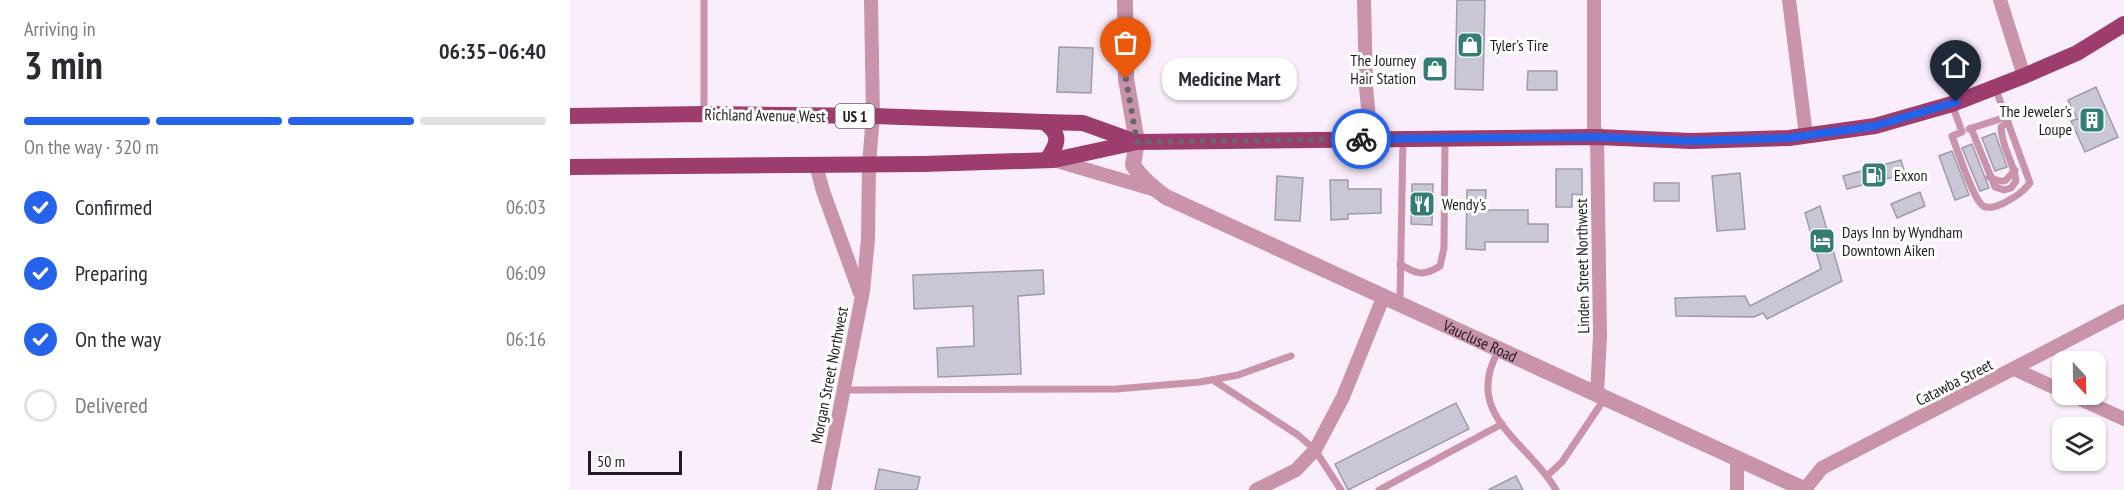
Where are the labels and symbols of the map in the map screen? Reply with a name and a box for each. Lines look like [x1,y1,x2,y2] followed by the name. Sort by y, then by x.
[1100,17,1151,79] pin
[1455,30,1485,60] shop icon: Tyler's Tire
[1490,35,1548,55] place label: Tyler's Tire
[1930,40,1981,102] pin
[1350,50,1416,88] place label: The Journey Hair Station
[1420,54,1450,84] shop icon: The Journey Hair Station
[1162,58,1297,100] callout: Medicine Mart
[1999,101,2072,139] place label: The Jeweler's Loupe
[704,104,826,126] street label: Richland Avenue West
[836,104,874,128] road number: US 1
[2077,105,2107,135] building icon: The Jeweler's Loupe
[1331,109,1391,169] courier
[1859,160,1889,190] fuel station icon: Exxon
[1894,165,1928,185] place label: Exxon
[1407,189,1437,219] restaurant icon: Wendy's
[1442,194,1486,214] place label: Wendy's
[1571,198,1593,334] street label: Linden Street Northwest
[1842,222,1963,260] place label: Days Inn by Wyndham Downtown Aiken
[1807,226,1837,256] hotel icon: Days Inn by Wyndham Downtown Aiken
[806,304,852,445] street label: Morgan Street Northwest
[1439,315,1520,366] street label: Vaucluse Road
[2052,351,2106,405] north arrow
[1912,354,1996,410] street label: Catawba Street
[588,448,682,476] scale bar

